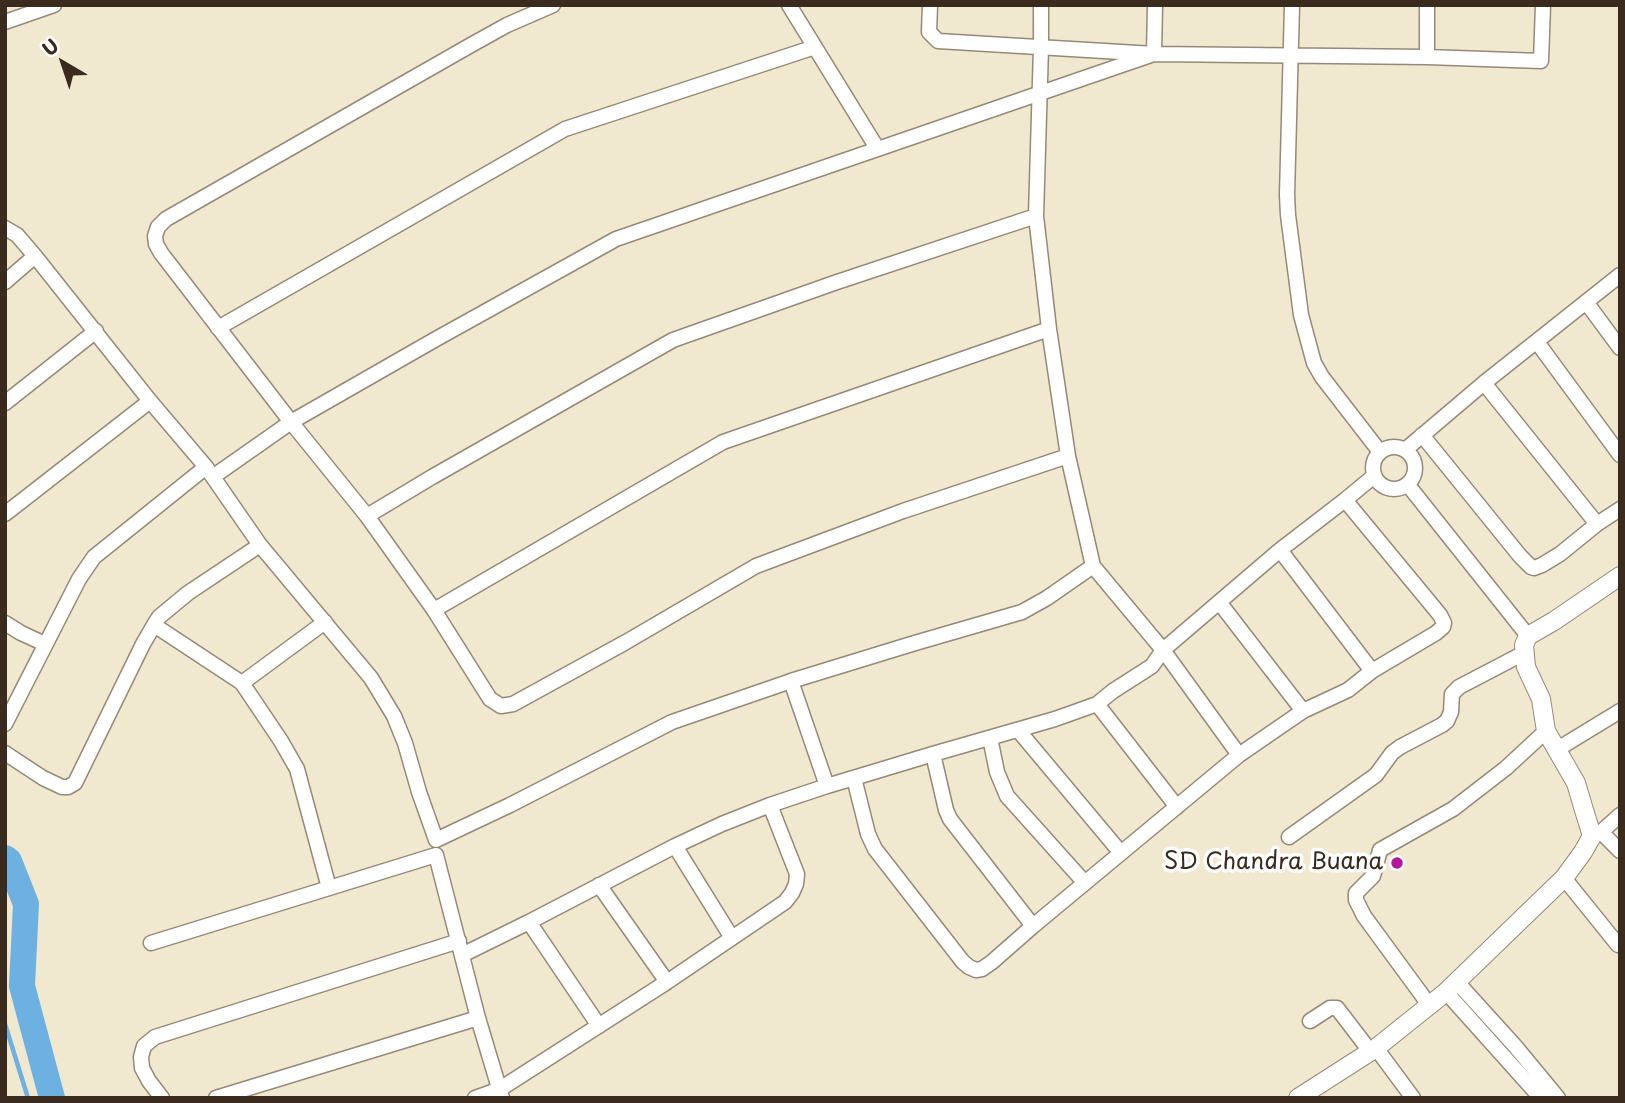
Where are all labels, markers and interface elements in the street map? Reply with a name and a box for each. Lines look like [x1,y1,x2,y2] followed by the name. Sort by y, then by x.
[28,28,98,98] north arrow
[35,31,64,62] text: U
[1164,849,1383,877] place label: SD Chandra Buana
[1389,855,1405,871] marker: SD Chandra Buana

